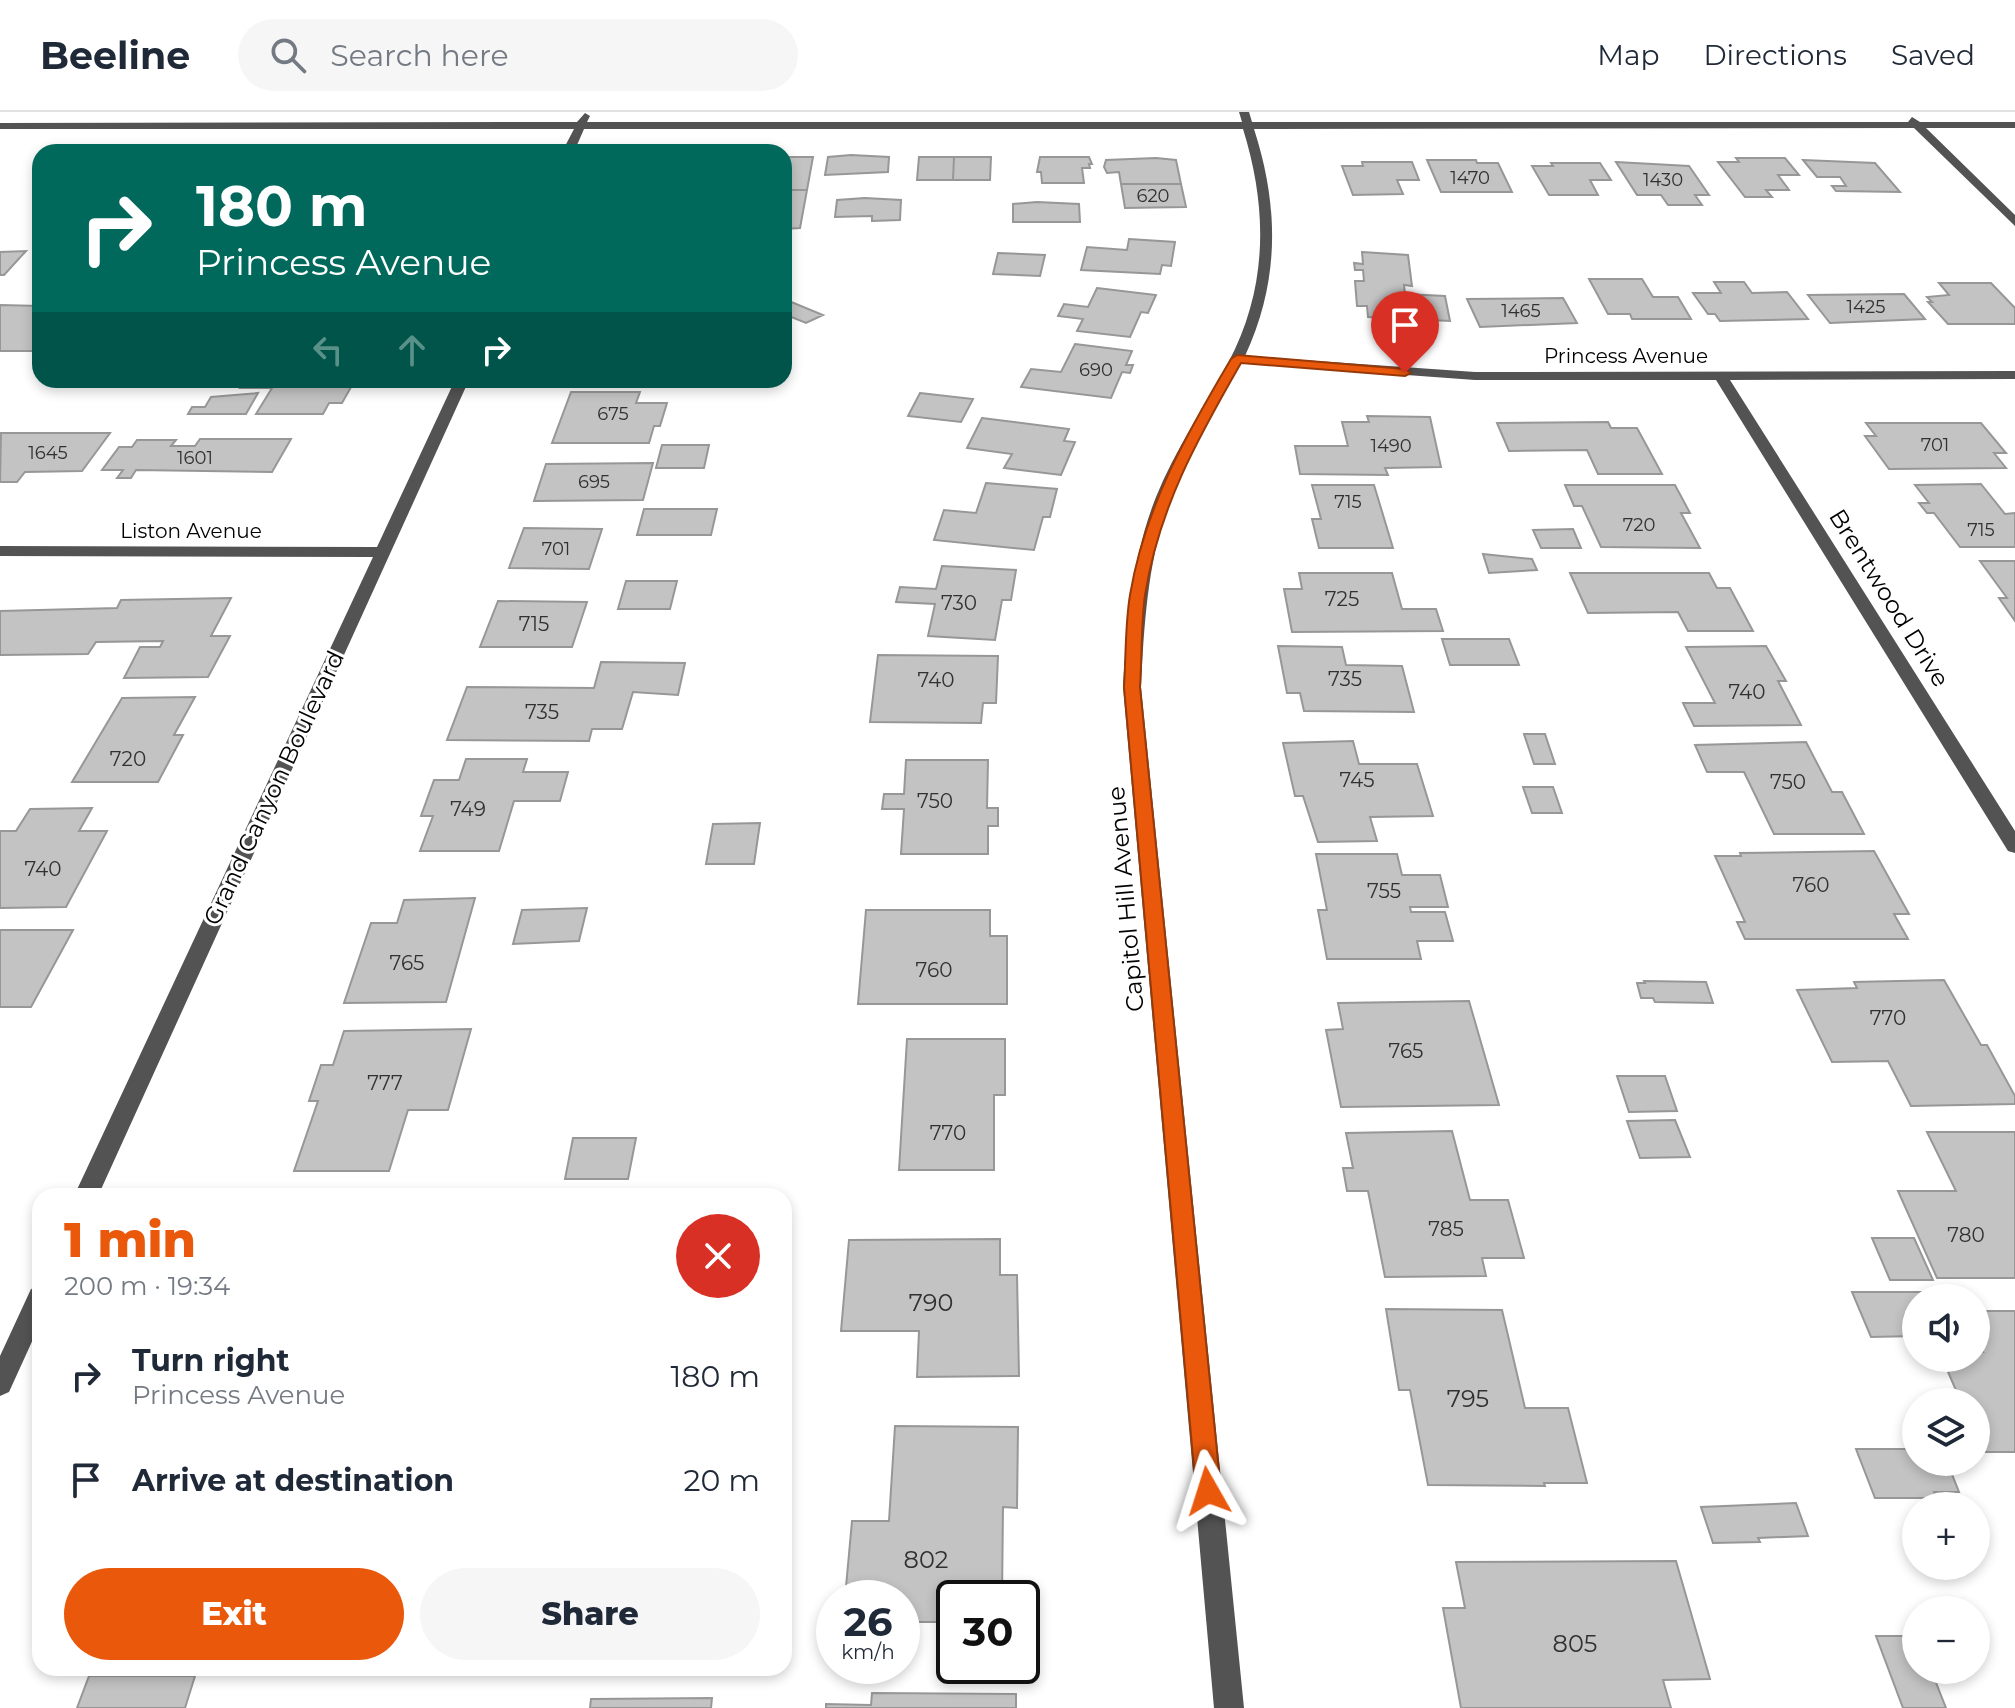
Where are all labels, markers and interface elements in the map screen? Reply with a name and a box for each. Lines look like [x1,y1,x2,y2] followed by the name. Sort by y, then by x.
[238,19,798,91] search box
[40,32,190,79] text: Beeline
[266,33,310,77] icon: search
[330,37,509,74] text: Search here
[1597,38,1659,72] text: Map
[1703,38,1847,72] text: Directions
[1891,38,1975,72] text: Saved
[1450,167,1490,189] house number: 1470
[1643,169,1683,191] house number: 1430
[196,172,368,240] text: 180 m
[64,176,168,280] icon: right
[1136,185,1170,207] house number: 620
[196,240,491,284] text: Princess Avenue
[1371,291,1439,373] pin
[1847,296,1885,318] house number: 1425
[1501,300,1541,322] house number: 1465
[1383,303,1427,347] icon: arrive
[306,328,350,372] icon: left
[390,328,434,372] icon: ahead
[474,328,518,372] icon: right
[1544,344,1708,368] street label: Princess Avenue
[1079,359,1113,381] house number: 690
[597,403,629,425] house number: 675
[1921,434,1949,456] house number: 701
[1370,435,1412,457] house number: 1490
[28,442,68,464] house number: 1645
[177,447,213,469] house number: 1601
[578,471,610,493] house number: 695
[1334,491,1362,513] house number: 715
[1823,504,1956,692] street label: Brentwood Drive
[1623,514,1655,536] house number: 720
[120,519,262,543] street label: Liston Avenue
[1967,519,1995,541] house number: 715
[542,538,570,560] house number: 701
[1325,587,1359,611] house number: 725
[941,591,977,615] house number: 730
[519,612,549,636] house number: 715
[197,646,350,930] street label: Grand Canyon Boulevard
[1328,667,1362,691] house number: 735
[918,668,954,692] house number: 740
[1729,680,1765,704] house number: 740
[525,700,559,724] house number: 735
[110,747,146,771] house number: 720
[1340,768,1374,792] house number: 745
[1770,770,1806,794] house number: 750
[1101,785,1150,1013] street label: Capitol Hill Avenue
[917,789,953,813] house number: 750
[450,797,486,821] house number: 749
[25,857,61,881] house number: 740
[1793,873,1829,897] house number: 760
[1367,879,1401,903] house number: 755
[390,951,424,975] house number: 765
[916,958,952,982] house number: 760
[1870,1006,1906,1030] house number: 770
[1389,1039,1423,1063] house number: 765
[367,1071,403,1095] house number: 777
[930,1121,966,1145] house number: 770
[64,1211,196,1269] text: 1 min
[676,1214,760,1298] button: close
[1428,1217,1464,1241] house number: 785
[1947,1223,1985,1247] house number: 780
[64,1270,230,1302] text: 200 m · 19:34
[1902,1284,1990,1684] map controls
[1902,1284,1990,1372] button: sound
[909,1288,953,1317] house number: 790
[132,1342,289,1379] text: Turn right
[64,1354,108,1398] icon: right
[670,1358,760,1395] text: 180 m
[132,1379,345,1411] text: Princess Avenue
[1447,1384,1489,1413] house number: 795
[1902,1388,1990,1476] button: layers
[1166,1449,1250,1533] position arrow
[64,1458,108,1502] icon: arrive
[132,1462,454,1499] text: Arrive at destination
[683,1462,760,1499] text: 20 m
[1902,1492,1990,1580] button: +
[904,1545,948,1574] house number: 802
[64,1568,404,1660] button: Exit
[420,1568,760,1660] button: Share
[936,1580,1040,1684] speed limit sign: 30
[1902,1596,1990,1684] button: −
[843,1597,893,1646] text: 26
[1553,1629,1597,1658] house number: 805
[841,1640,895,1664] text: km/h

